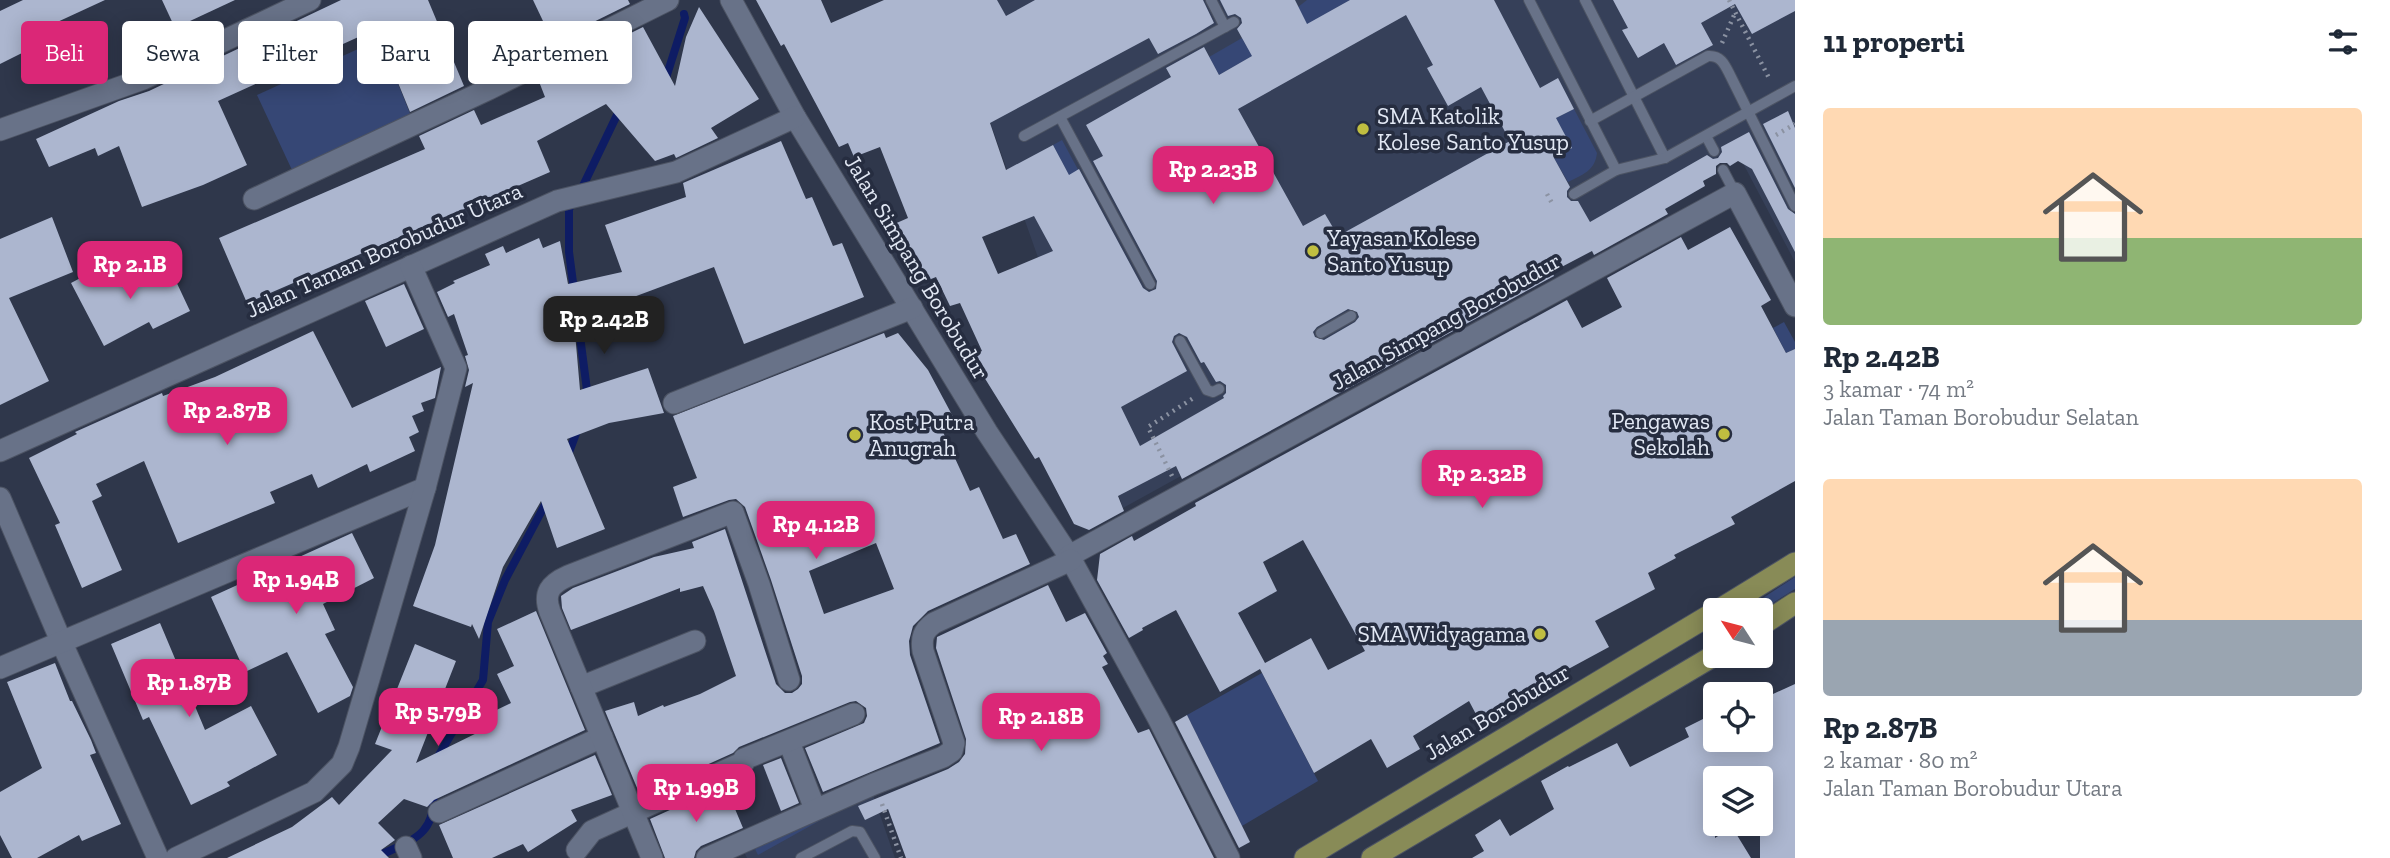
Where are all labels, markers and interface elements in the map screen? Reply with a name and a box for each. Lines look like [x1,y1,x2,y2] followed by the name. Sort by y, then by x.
[21,21,108,84] chip: Beli
[122,21,224,84] chip: Sewa
[238,21,343,84] chip: Filter
[357,21,454,84] chip: Baru
[468,21,632,84] chip: Apartemen
[2324,23,2362,61] icon: filters
[1823,24,1965,60] text: 11 properti
[1377,102,1569,156] place label: SMA Katolik Kolese Santo Yusup
[1355,121,1371,137] marker: SMA Katolik Kolese Santo Yusup
[1141,146,1285,206] pin: Rp 2.23B
[839,149,995,385] street label: Jalan Simpang Borobudur
[2030,154,2156,280] icon: home
[1169,155,1257,183] text: Rp 2.23B
[242,176,526,324] street label: Jalan Taman Borobudur Utara
[1326,224,1476,278] place label: Yayasan Kolese Santo Yusup
[65,242,195,301] pin: Rp 2.1B
[1305,243,1321,259] marker: Yayasan Kolese Santo Yusup
[1327,246,1565,396] street label: Jalan Simpang Borobudur
[93,250,167,278] text: Rp 2.1B
[532,296,676,356] pin: Rp 2.42B
[559,305,649,333] text: Rp 2.42B
[1823,339,1940,375] text: Rp 2.42B
[1823,375,1974,403] text: 3 kamar · 74 m²
[155,388,299,447] pin: Rp 2.87B
[183,396,271,424] text: Rp 2.87B
[1823,403,2139,431] text: Jalan Taman Borobudur Selatan
[1611,407,1710,461] place label: Pengawas Sekolah
[869,408,974,462] place label: Kost Putra Anugrah
[1716,426,1732,442] marker: Pengawas Sekolah
[847,427,863,443] marker: Kost Putra Anugrah
[1410,450,1554,510] pin: Rp 2.32B
[1438,459,1526,487] text: Rp 2.32B
[744,502,888,561] pin: Rp 4.12B
[773,510,859,538] text: Rp 4.12B
[2030,525,2156,651] icon: home
[224,556,368,616] pin: Rp 1.94B
[253,565,339,593] text: Rp 1.94B
[1703,598,1773,668] north arrow
[1703,598,1773,836] map controls
[1357,620,1526,648] place label: SMA Widyagama
[1532,626,1548,642] marker: SMA Widyagama
[1419,658,1575,766] street label: Jalan Borobudur
[117,660,261,719] pin: Rp 1.87B
[147,668,231,696] text: Rp 1.87B
[1703,682,1773,752] button: locate
[366,688,510,748] pin: Rp 5.79B
[969,694,1113,753] pin: Rp 2.18B
[395,697,481,725] text: Rp 5.79B
[998,702,1084,730] text: Rp 2.18B
[1823,710,1938,746] text: Rp 2.87B
[1823,746,1978,774] text: 2 kamar · 80 m²
[624,764,768,824] pin: Rp 1.99B
[1703,766,1773,836] button: layers
[653,773,739,801] text: Rp 1.99B
[1823,774,2122,802] text: Jalan Taman Borobudur Utara

